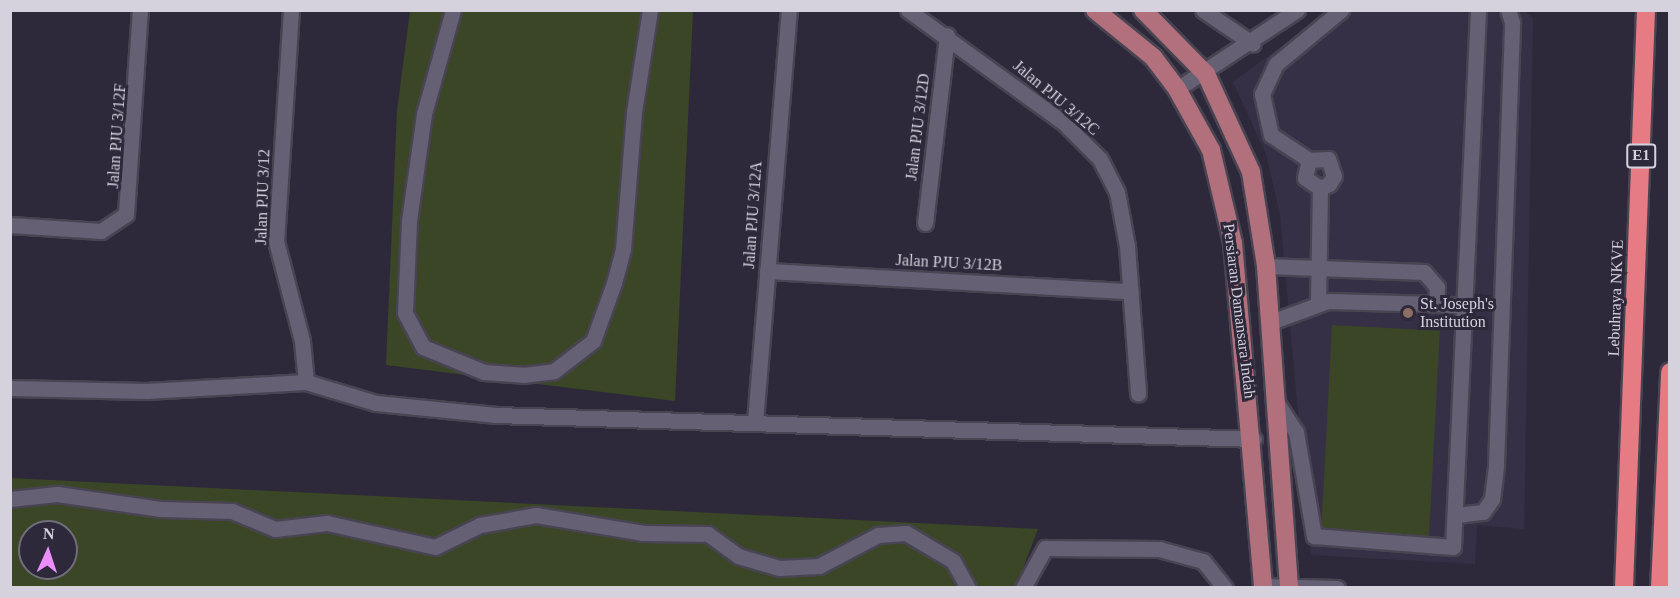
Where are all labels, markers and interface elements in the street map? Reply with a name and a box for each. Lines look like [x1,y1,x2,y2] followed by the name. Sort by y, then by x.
[1009,56,1103,140] street label: Jalan PJU 3/12C
[902,72,934,182] street label: Jalan PJU 3/12D
[104,83,130,189] street label: Jalan PJU 3/12F
[1626,144,1656,168] road number: E1
[252,149,274,245] street label: Jalan PJU 3/12
[740,161,766,269] street label: Jalan PJU 3/12A
[1219,223,1259,399] street label: Persiaran Damansara Indah
[1604,239,1628,357] street label: Lebuhraya NKVE
[895,251,1003,275] street label: Jalan PJU 3/12B
[1420,294,1494,332] place label: St. Joseph's Institution
[1401,306,1415,320] marker: St. Joseph's Institution
[18,520,78,580] north arrow
[43,525,55,542] text: N

